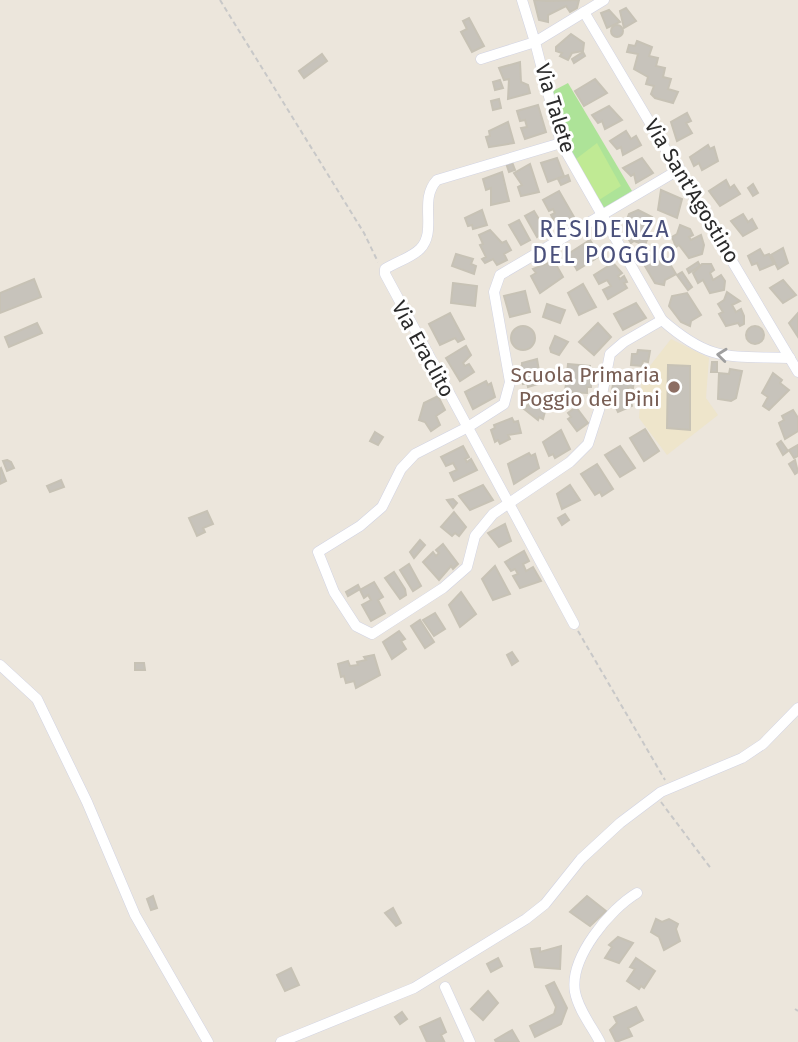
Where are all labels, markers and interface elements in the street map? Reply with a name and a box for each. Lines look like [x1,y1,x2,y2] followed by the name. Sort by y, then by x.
[529,60,581,156] street label: Via Talete
[639,114,745,268] street label: Via Sant'Agostino
[532,215,678,269] district label: RESIDENZA DEL POGGIO
[386,296,460,402] street label: Via Eraclito
[716,348,727,363] one-way arrow
[511,362,660,412] place label: Scuola Primaria Poggio dei Pini
[666,379,682,395] marker: Scuola Primaria Poggio dei Pini

